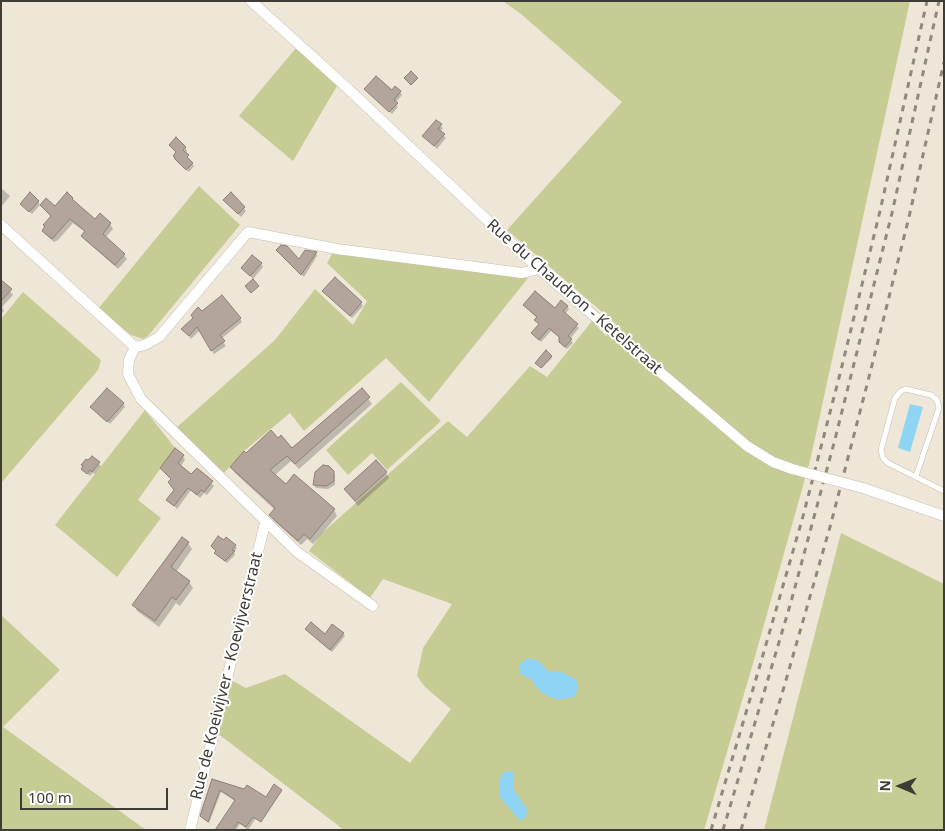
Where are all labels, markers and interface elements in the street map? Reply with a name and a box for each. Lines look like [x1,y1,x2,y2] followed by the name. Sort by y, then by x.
[482,216,666,378] street label: Rue du Chaudron - Ketelstraat
[187,550,267,802] street label: Rue de Koeivijver - Koevijverstraat
[875,761,925,811] north arrow
[22,778,170,810] scale bar
[875,780,894,792] text: N
[28,787,72,807] text: 100 m

